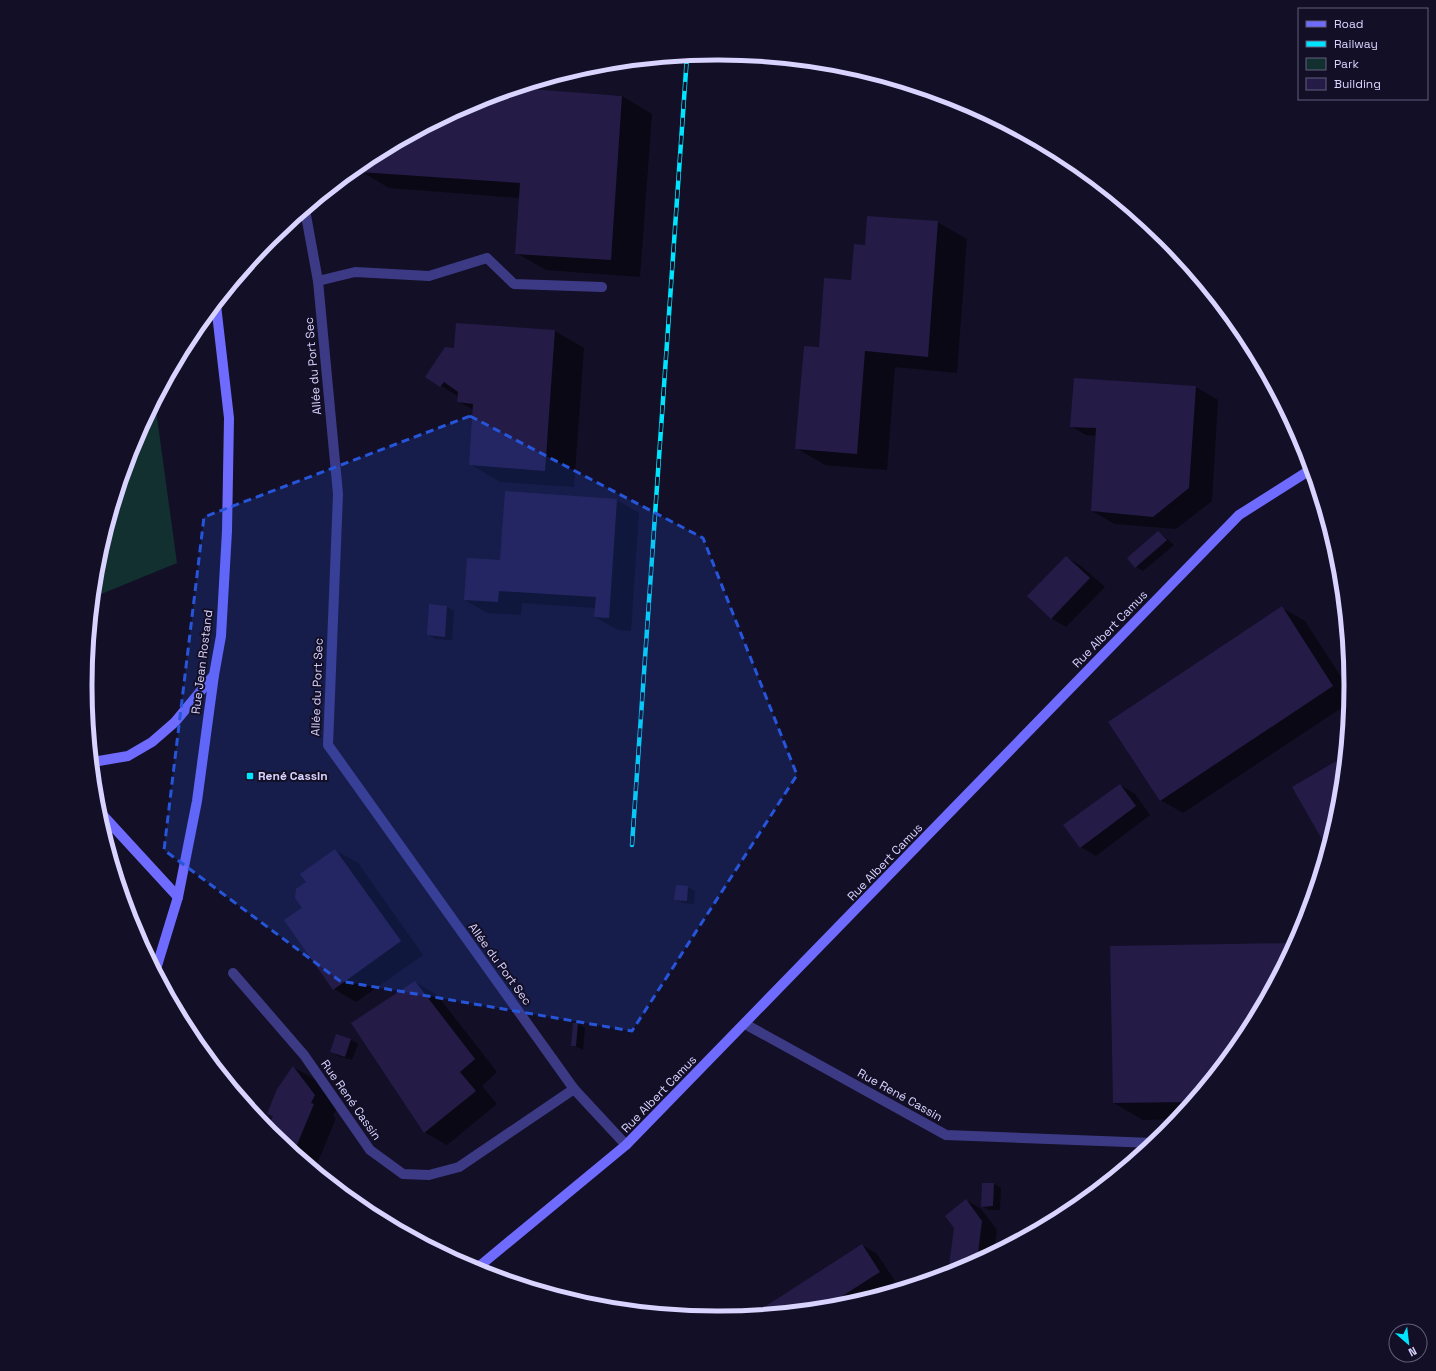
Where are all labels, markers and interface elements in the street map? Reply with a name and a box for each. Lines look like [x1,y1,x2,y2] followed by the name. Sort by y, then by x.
[1298,8,1428,100] legend
[1334,16,1363,32] text: Road
[1334,36,1378,52] text: Railway
[1334,56,1359,72] text: Park
[1334,76,1381,92] text: Building
[301,316,325,416] street label: Allée du Port Sec
[1069,587,1151,671] street label: Rue Albert Camus
[188,609,216,715] street label: Rue Jean Rostand
[307,638,327,736] street label: Allée du Port Sec
[258,768,328,784] place label: René Cassin
[245,771,255,781] marker: René Cassin
[844,820,926,904] street label: Rue Albert Camus
[465,920,535,1008] street label: Allée du Port Sec
[618,1052,700,1136] street label: Rue Albert Camus
[317,1057,385,1143] street label: Rue René Cassin
[855,1065,945,1125] street label: Rue René Cassin
[1388,1323,1428,1363] north arrow
[1406,1344,1419,1360] text: N

